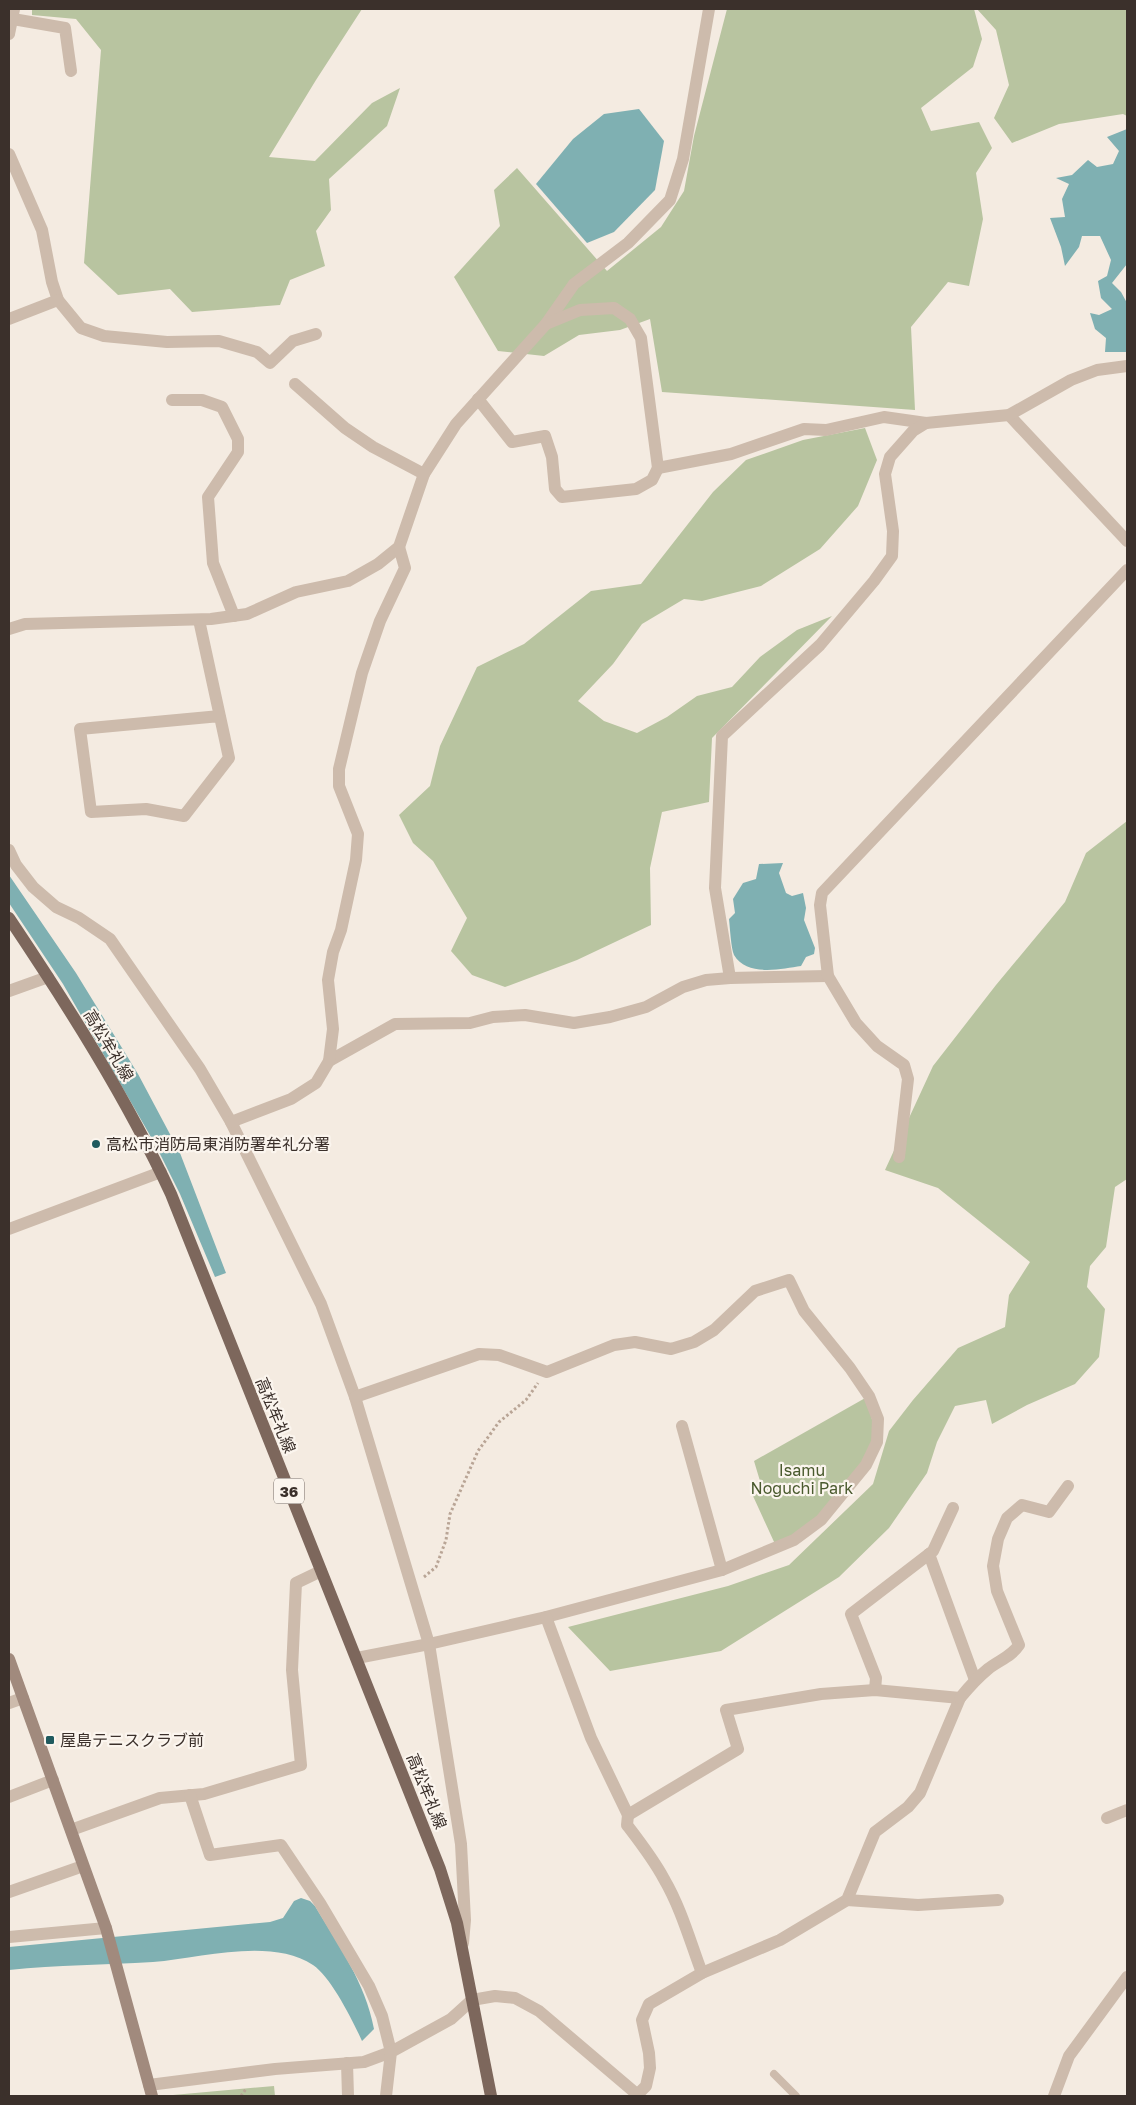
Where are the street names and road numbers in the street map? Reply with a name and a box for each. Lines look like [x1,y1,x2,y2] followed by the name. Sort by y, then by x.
[80,1006,138,1084] street label: 高松牟礼線
[252,1374,300,1456] street label: 高松牟礼線
[274,1478,304,1504] road number: 36
[403,1750,451,1832] street label: 高松牟礼線

